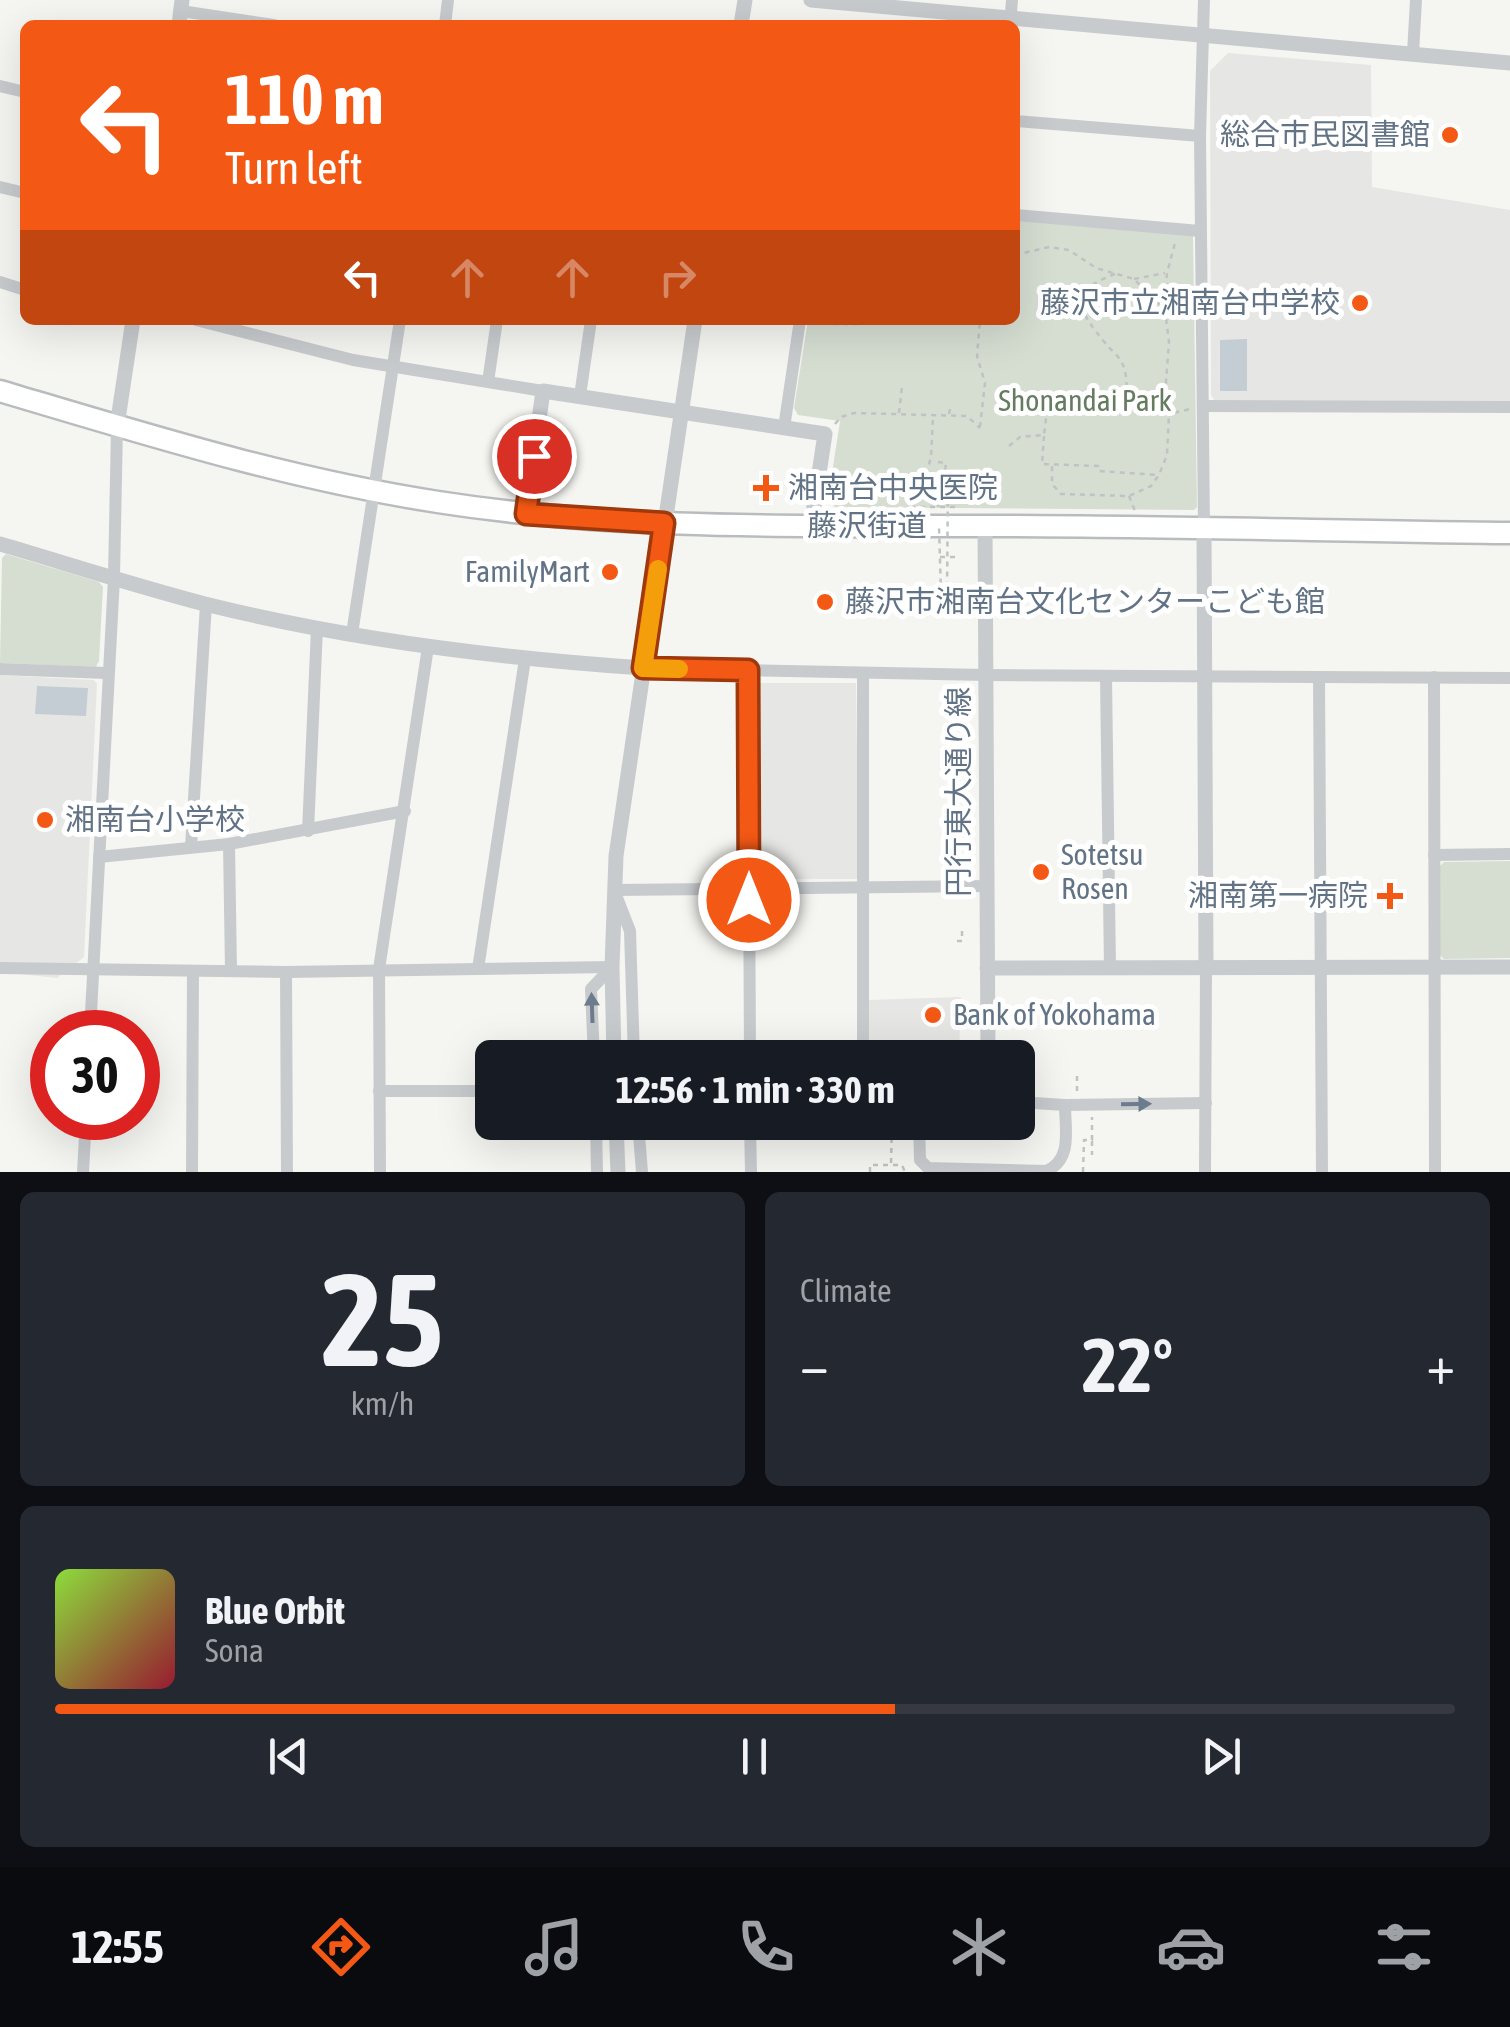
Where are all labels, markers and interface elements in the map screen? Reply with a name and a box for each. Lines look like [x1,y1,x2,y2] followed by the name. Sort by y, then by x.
[225,59,384,139] text: 110 m
[60,60,190,190] icon: left
[1220,117,1430,151] place label: 総合市民図書館
[1439,124,1461,146] marker: 総合市民図書館
[225,142,363,194] text: Turn left
[335,250,390,305] icon: left
[440,250,495,305] icon: ahead
[545,250,600,305] icon: ahead
[650,250,705,305] icon: right
[1040,285,1340,319] place label: 藤沢市立湘南台中学校
[1349,292,1371,314] marker: 藤沢市立湘南台中学校
[998,383,1172,417] park label: Shonandai Park
[492,414,577,499] pin
[507,429,562,484] icon: arrive
[788,470,998,504] place label: 湘南台中央医院
[753,475,779,501] marker: 湘南台中央医院
[807,508,927,542] street label: 藤沢街道
[465,554,590,588] place label: FamilyMart
[599,561,621,583] marker: FamilyMart
[845,584,1325,618] place label: 藤沢市湘南台文化センターこども館
[814,591,836,613] marker: 藤沢市湘南台文化センターこども館
[941,687,975,897] street label: 円行東大通り線
[65,802,245,836] place label: 湘南台小学校
[34,809,56,831] marker: 湘南台小学校
[1061,837,1143,905] place label: Sotetsu Rosen
[697,848,801,952] position arrow
[1030,861,1052,883] marker: Sotetsu Rosen
[1188,878,1368,912] place label: 湘南第一病院
[1377,883,1403,909] marker: 湘南第一病院
[584,992,600,1024] one-way arrow
[953,997,1156,1031] place label: Bank of Yokohama
[922,1004,944,1026] marker: Bank of Yokohama
[30,1010,160,1140] speed limit sign: 30
[615,1068,895,1111] text: 12:56 · 1 min · 330 m
[1120,1096,1152,1112] one-way arrow
[321,1245,444,1394] text: 25
[800,1272,892,1309] text: Climate
[1082,1322,1173,1408] text: 22°
[800,1333,829,1396] text: −
[1426,1333,1455,1396] text: +
[351,1385,414,1422] text: km/h
[205,1589,345,1632] text: Blue Orbit
[205,1632,264,1669] text: Sona
[261,1729,316,1784] icon: previous
[727,1729,782,1784] icon: pause
[1194,1729,1249,1784] icon: next
[306,1912,376,1982] icon: directions
[519,1912,589,1982] icon: music
[731,1912,801,1982] icon: phone
[944,1912,1014,1982] icon: climate
[1156,1912,1226,1982] icon: car
[1369,1912,1439,1982] icon: filters
[71,1921,164,1973] text: 12:55

